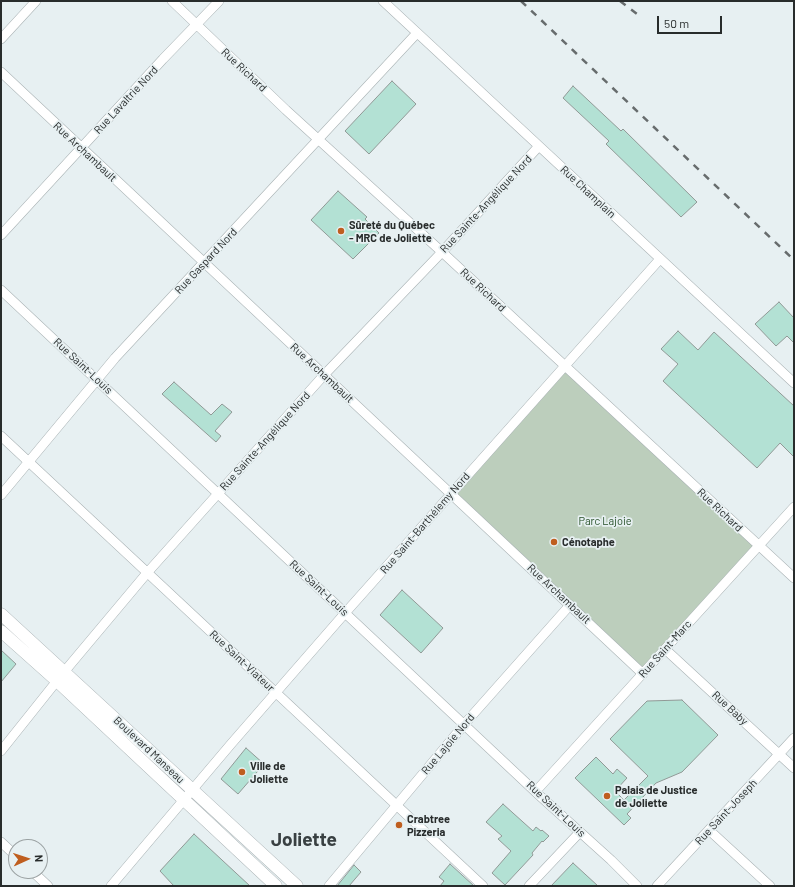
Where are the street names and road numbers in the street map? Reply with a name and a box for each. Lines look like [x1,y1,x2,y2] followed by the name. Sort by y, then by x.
[218,46,270,94] street label: Rue Richard
[91,63,161,137] street label: Rue Lavaltrie Nord
[51,119,119,185] street label: Rue Archambault
[437,152,535,256] street label: Rue Sainte-Angélique Nord
[558,163,618,221] street label: Rue Champlain
[172,225,240,297] street label: Rue Gaspard Nord
[457,266,509,314] street label: Rue Richard
[51,335,115,397] street label: Rue Saint-Louis
[288,340,356,406] street label: Rue Archambault
[217,389,313,493] street label: Rue Sainte-Angélique Nord
[377,470,473,576] street label: Rue Saint-Barthélemy Nord
[694,486,746,534] street label: Rue Richard
[287,557,351,619] street label: Rue Saint-Louis
[525,561,593,627] street label: Rue Archambault
[636,618,694,680] street label: Rue Saint-Marc
[207,628,277,694] street label: Rue Saint-Viateur
[709,688,751,728] street label: Rue Baby
[419,711,477,777] street label: Rue Lajoie Nord
[111,714,187,786] street label: Boulevard Manseau
[692,776,760,848] street label: Rue Saint-Joseph
[524,778,588,840] street label: Rue Saint-Louis

